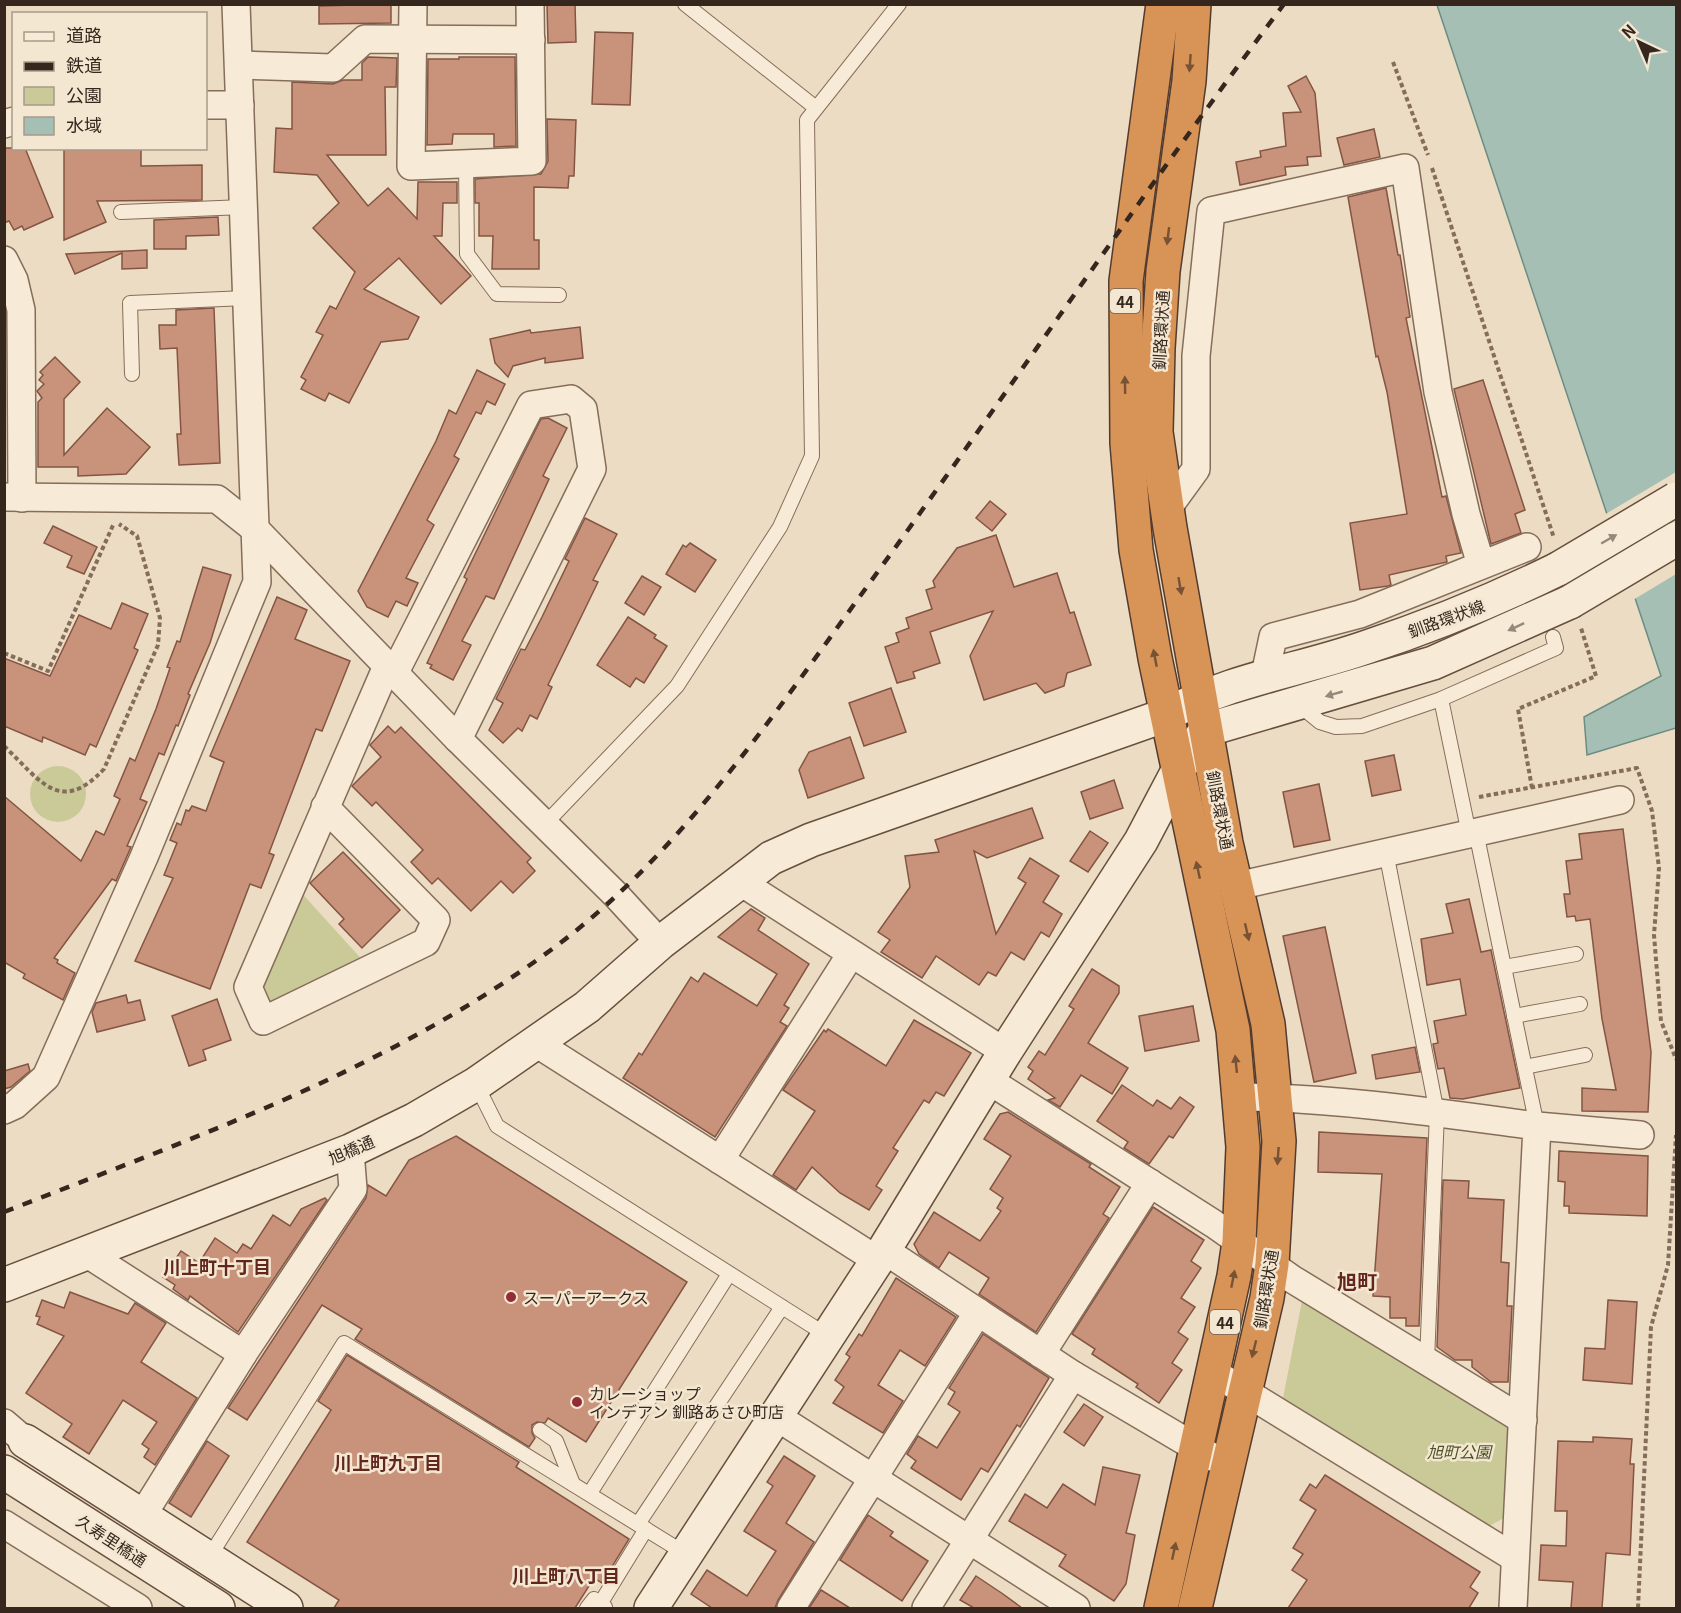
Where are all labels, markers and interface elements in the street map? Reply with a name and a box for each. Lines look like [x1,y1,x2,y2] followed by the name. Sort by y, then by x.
[12,12,207,150] legend
[1609,12,1669,72] north arrow
[1615,18,1641,43] text: N
[66,21,102,47] text: 道路
[66,51,102,77] text: 鉄道
[1185,53,1194,72] one-way arrow
[66,81,102,107] text: 公園
[66,111,102,137] text: 水域
[1163,226,1172,245] one-way arrow
[1110,289,1140,313] road number: 44
[1146,289,1174,371] street label: 釧路環状通
[1121,375,1130,394] one-way arrow
[1601,534,1617,545] one-way arrow
[1176,576,1185,595] one-way arrow
[1404,593,1488,643] street label: 釧路環状線
[1508,622,1525,631] one-way arrow
[1150,648,1159,667] one-way arrow
[1325,690,1343,699] one-way arrow
[1202,768,1240,852] street label: 釧路環状通
[1193,861,1202,880] one-way arrow
[1243,922,1252,941] one-way arrow
[1231,1054,1241,1073] one-way arrow
[324,1129,378,1169] street label: 旭橋通
[1273,1146,1283,1165] one-way arrow
[1247,1248,1283,1330] street label: 釧路環状通
[163,1253,271,1279] district label: 川上町十丁目
[1337,1266,1377,1295] district label: 旭町
[1229,1269,1238,1288] one-way arrow
[523,1285,649,1309] place label: スーパーアークス
[504,1290,518,1304] marker: スーパーアークス
[1210,1310,1240,1334] road number: 44
[1249,1340,1259,1358] one-way arrow
[589,1381,784,1423] place label: カレーショップ インデアン 釧路あさひ町店
[570,1395,584,1409] marker: カレーショップ インデアン 釧路あさひ町店
[1427,1439,1493,1463] park label: 旭町公園
[334,1449,442,1475] district label: 川上町九丁目
[72,1508,152,1572] street label: 久寿里橋通
[1170,1542,1179,1561] one-way arrow
[512,1562,620,1588] district label: 川上町八丁目

